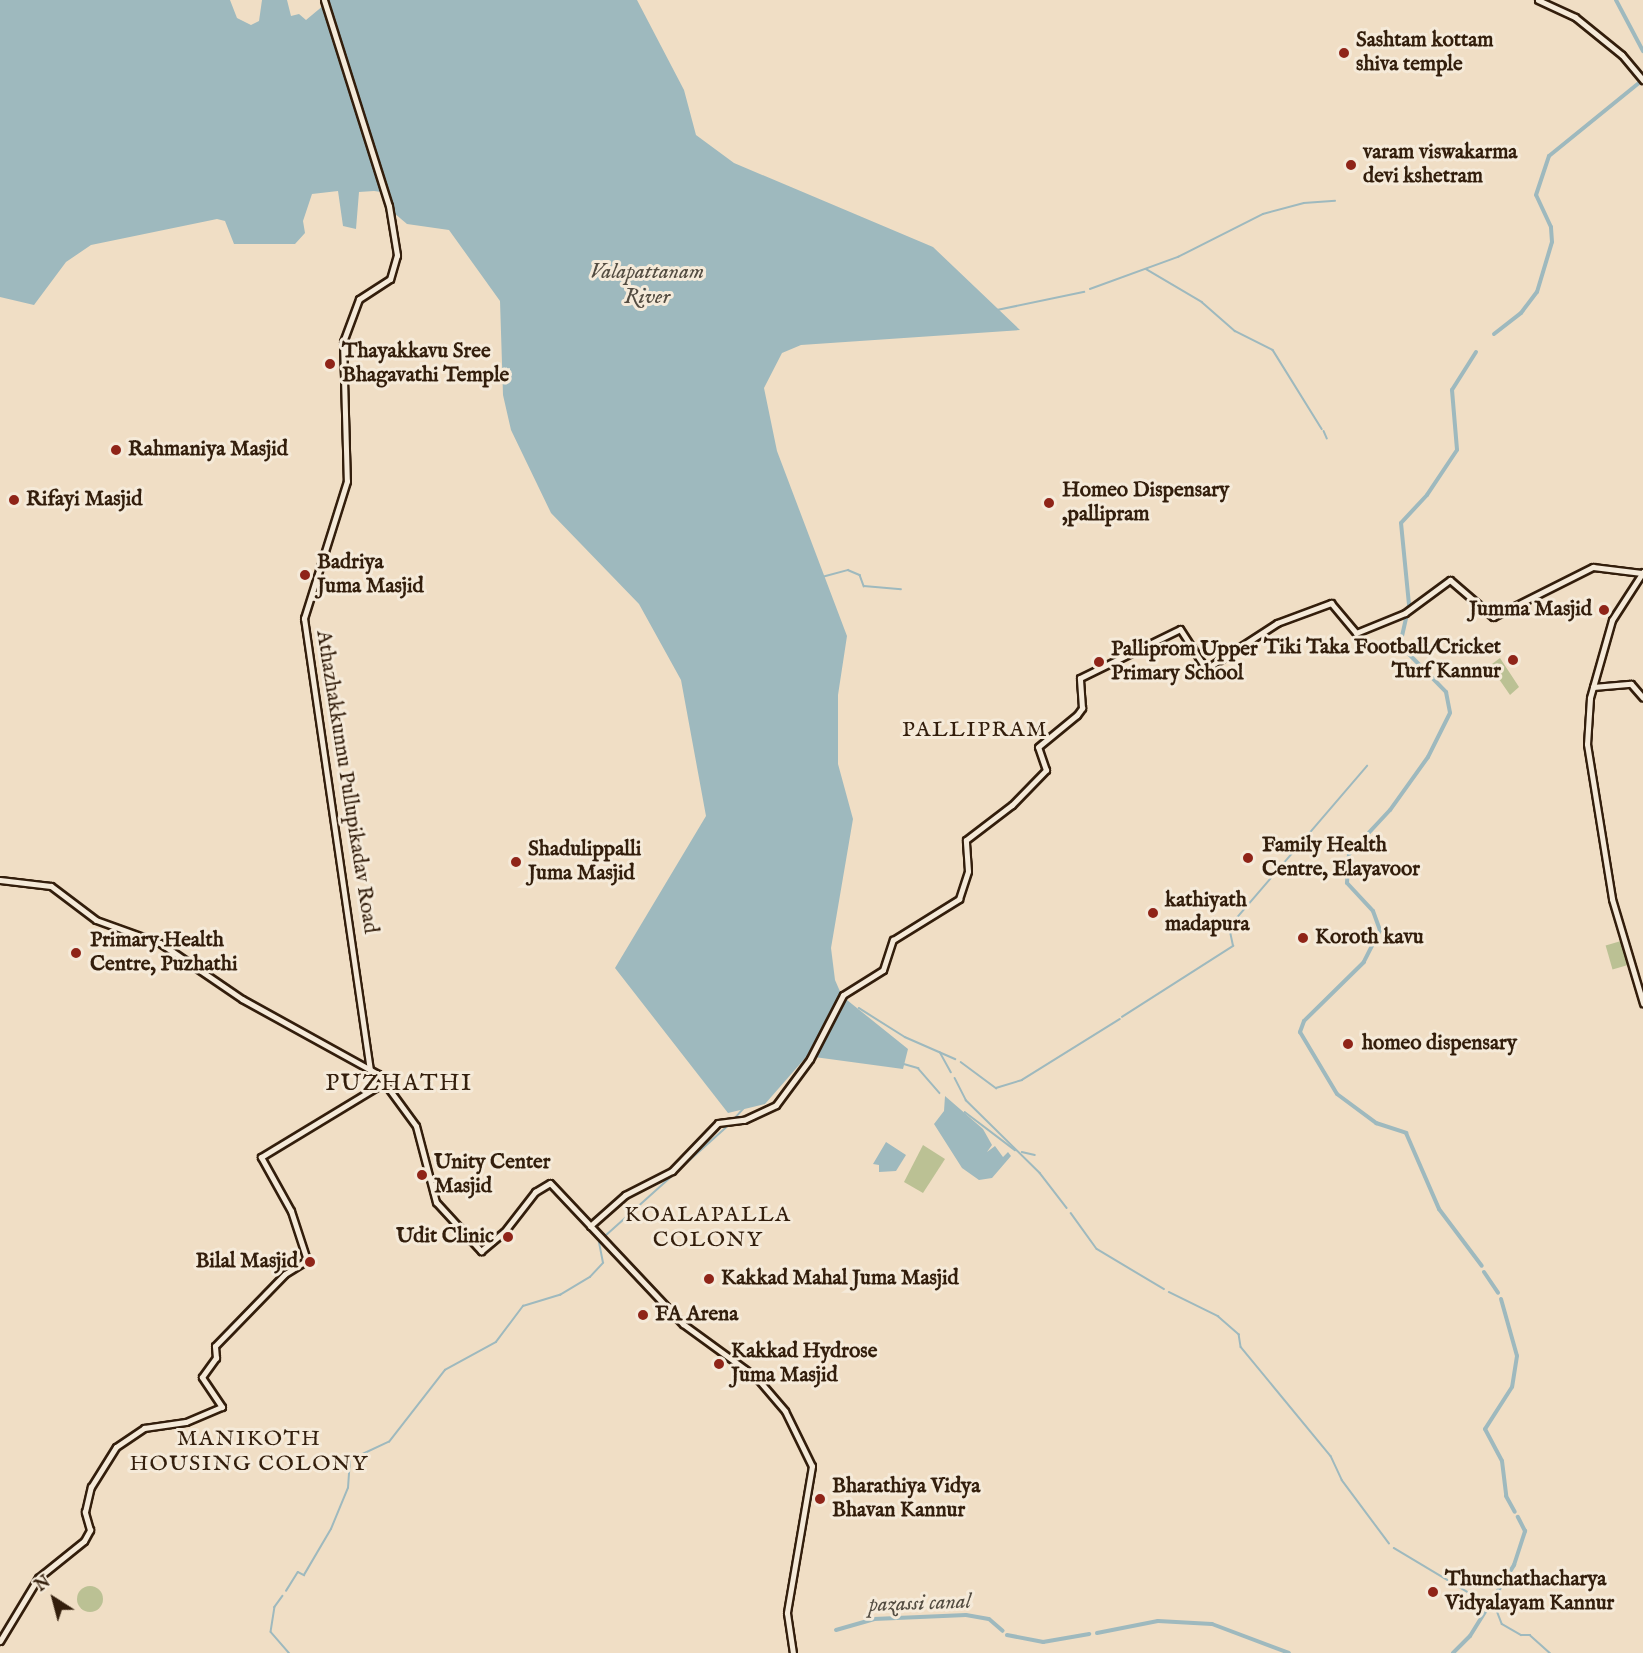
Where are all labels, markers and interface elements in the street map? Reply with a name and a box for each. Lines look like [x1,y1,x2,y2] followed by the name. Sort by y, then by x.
[1356,28,1494,78] place label: Sashtam kottam shiva temple
[1337,46,1351,60] marker: Sashtam kottam shiva temple
[1363,140,1517,190] place label: varam viswakarma devi kshetram
[1344,158,1358,172] marker: varam viswakarma devi kshetram
[590,259,704,310] water label: Valapattanam River
[342,339,509,389] place label: Thayakkavu Sree Bhagavathi Temple
[323,357,337,371] marker: Thayakkavu Sree Bhagavathi Temple
[128,437,288,463] place label: Rahmaniya Masjid
[109,443,123,457] marker: Rahmaniya Masjid
[1062,478,1229,528] place label: Homeo Dispensary ,pallipram
[26,487,142,513] place label: Rifayi Masjid
[7,493,21,507] marker: Rifayi Masjid
[1040,494,1058,512] marker: Homeo Dispensary ,pallipram
[317,550,424,600] place label: Badriya Juma Masjid
[298,568,312,582] marker: Badriya Juma Masjid
[1469,597,1592,623] place label: Jumma Masjid
[1597,603,1611,617] marker: Jumma Masjid
[310,629,382,935] street label: Athazhakkunnu Pullupikadav Road
[1264,635,1501,685] place label: Tiki Taka Football/Cricket Turf Kannur
[1111,637,1258,687] place label: Palliprom Upper Primary School
[1506,653,1520,667] marker: Tiki Taka Football/Cricket Turf Kannur
[1092,655,1106,669] marker: Palliprom Upper Primary School
[902,718,1048,744] district label: PALLIPRAM
[1262,833,1420,883] place label: Family Health Centre, Elayavoor
[528,837,641,887] place label: Shadulippalli Juma Masjid
[1239,849,1257,867] marker: Family Health Centre, Elayavoor
[509,855,523,869] marker: Shadulippalli Juma Masjid
[1165,888,1250,938] place label: kathiyath madapura
[1146,906,1160,920] marker: kathiyath madapura
[1315,925,1424,951] place label: Koroth kavu
[90,928,238,978] place label: Primary Health Centre, Puzhathi
[1296,931,1310,945] marker: Koroth kavu
[67,944,85,962] marker: Primary Health Centre, Puzhathi
[1362,1031,1517,1057] place label: homeo dispensary
[1339,1035,1357,1053] marker: homeo dispensary
[325,1070,473,1098] district label: PUZHATHI
[434,1150,550,1200] place label: Unity Center Masjid
[415,1168,429,1182] marker: Unity Center Masjid
[625,1202,791,1254] district label: KOALAPALLA COLONY
[396,1224,494,1250] place label: Udit Clinic
[499,1228,517,1246] marker: Udit Clinic
[195,1249,298,1275] place label: Bilal Masjid
[303,1255,317,1269] marker: Bilal Masjid
[721,1266,959,1292] place label: Kakkad Mahal Juma Masjid
[702,1272,716,1286] marker: Kakkad Mahal Juma Masjid
[655,1302,738,1328] place label: FA Arena
[636,1308,650,1322] marker: FA Arena
[731,1339,877,1389] place label: Kakkad Hydrose Juma Masjid
[712,1357,726,1371] marker: Kakkad Hydrose Juma Masjid
[129,1426,369,1478] district label: MANIKOTH HOUSING COLONY
[832,1474,980,1524] place label: Bharathiya Vidya Bhavan Kannur
[813,1492,827,1506] marker: Bharathiya Vidya Bhavan Kannur
[1445,1567,1614,1617] place label: Thunchathacharya Vidyalayam Kannur
[24,1569,84,1629] north arrow
[32,1572,55,1597] text: N
[1426,1585,1440,1599] marker: Thunchathacharya Vidyalayam Kannur
[869,1589,971,1619] water label: pazassi canal

